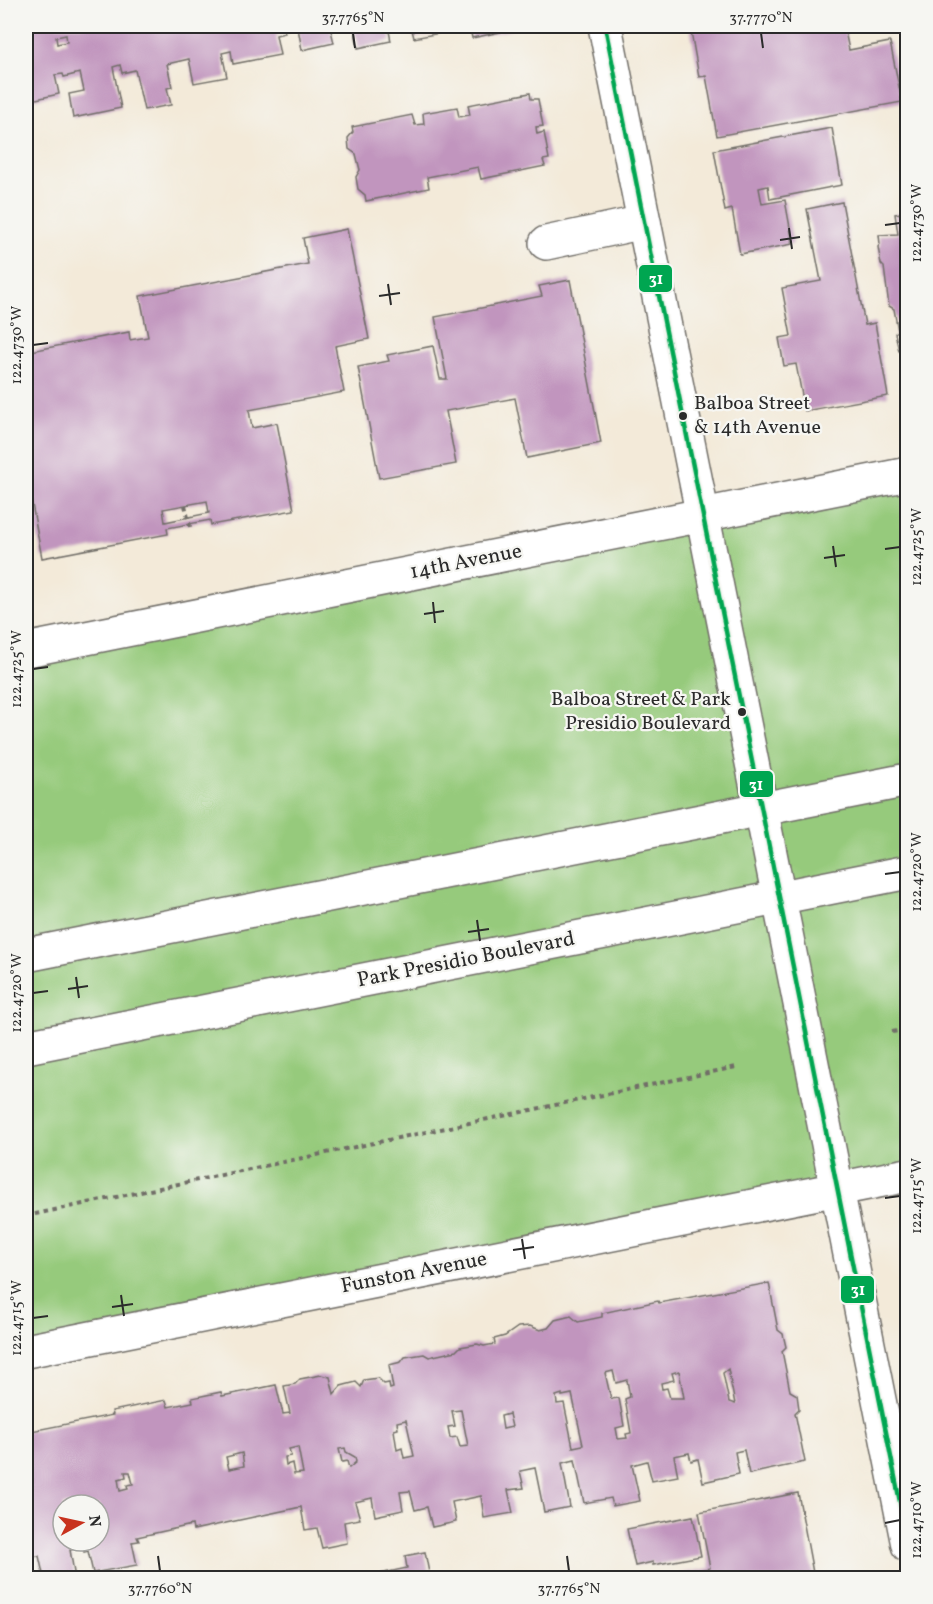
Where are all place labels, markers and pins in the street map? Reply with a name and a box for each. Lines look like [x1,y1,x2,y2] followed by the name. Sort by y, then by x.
[694,390,821,442] place label: Balboa Street & 14th Avenue
[677,410,689,422] marker: Balboa Street & 14th Avenue
[551,686,731,738] place label: Balboa Street & Park Presidio Boulevard
[736,706,748,718] marker: Balboa Street & Park Presidio Boulevard

